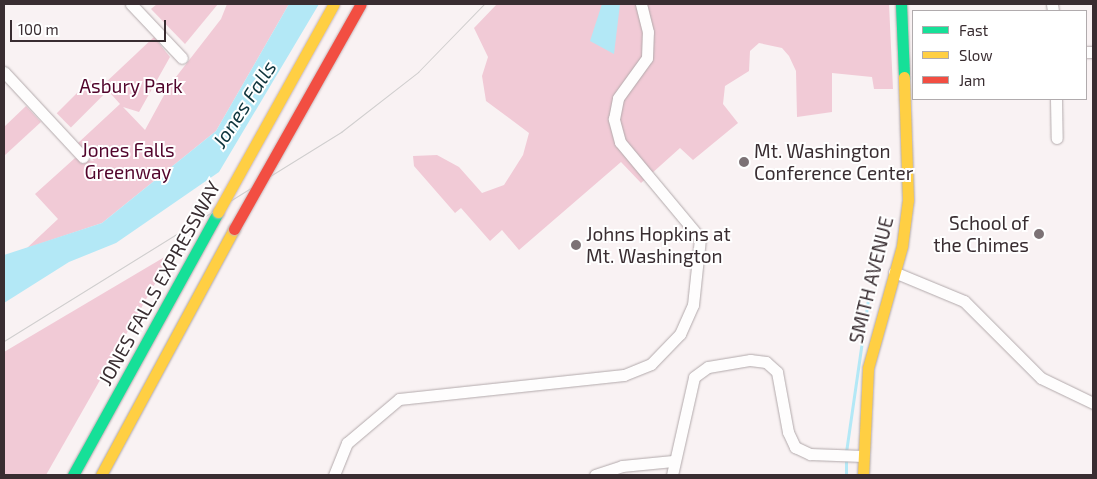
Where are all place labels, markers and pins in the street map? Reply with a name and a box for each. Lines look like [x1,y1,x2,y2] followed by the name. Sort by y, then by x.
[754,140,913,184] place label: Mt. Washington Conference Center
[738,156,750,168] marker: Mt. Washington Conference Center
[933,212,1029,256] place label: School of the Chimes
[586,223,731,267] place label: Johns Hopkins at Mt. Washington
[1033,228,1045,240] marker: School of the Chimes
[570,239,582,251] marker: Johns Hopkins at Mt. Washington

